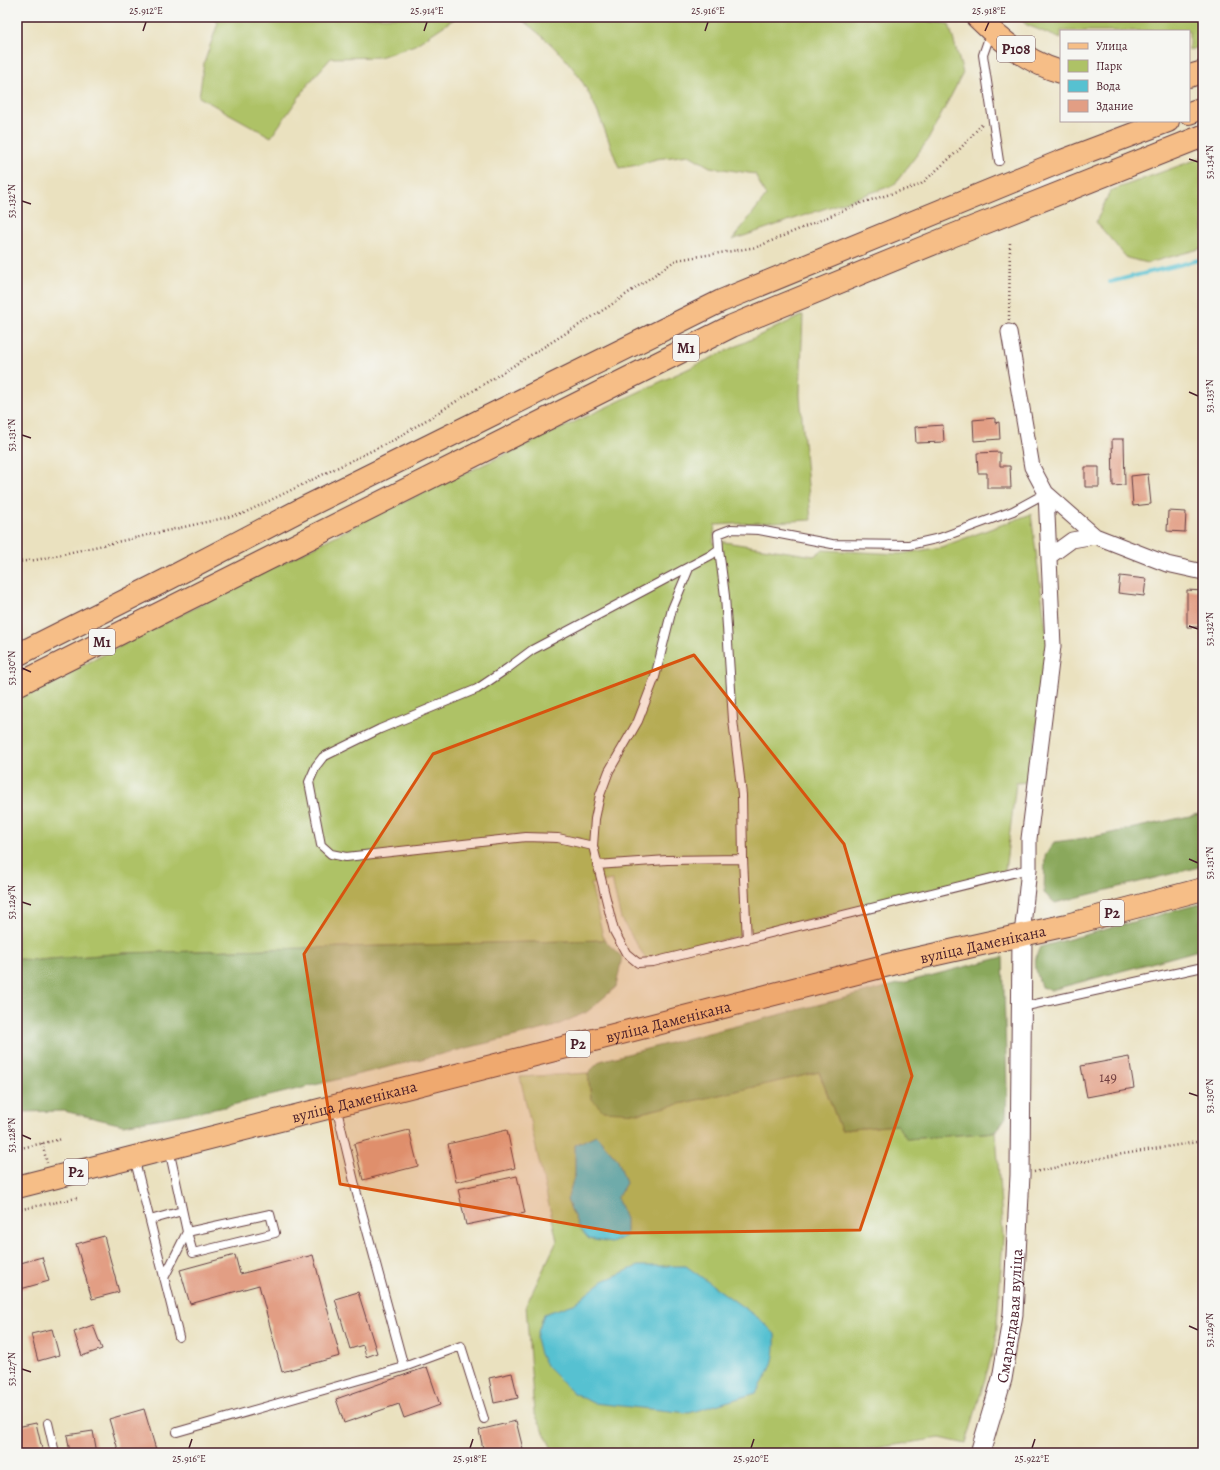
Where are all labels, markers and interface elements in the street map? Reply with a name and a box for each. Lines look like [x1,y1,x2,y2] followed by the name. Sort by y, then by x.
[129,4,163,17] text: 25.912°E
[410,4,444,17] text: 25.914°E
[691,4,725,17] text: 25.916°E
[972,4,1006,17] text: 25.918°E
[1060,30,1190,122] legend
[997,36,1035,62] road number: Р108
[1096,38,1128,54] text: Улица
[1096,58,1122,74] text: Парк
[1096,78,1121,94] text: Вода
[1096,98,1133,114] text: Здание
[1203,145,1216,179] text: 53.134°N
[5,184,18,218] text: 53.132°N
[673,335,699,361] road number: М1
[1203,379,1216,413] text: 53.133°N
[5,419,18,451] text: 53.131°N
[1203,612,1216,646] text: 53.132°N
[89,629,115,655] road number: М1
[5,651,18,685] text: 53.130°N
[1203,847,1216,879] text: 53.131°N
[5,885,18,919] text: 53.129°N
[1100,900,1124,926] road number: Р2
[918,920,1049,969] street label: вуліца Даменікана
[604,995,734,1049] street label: вуліца Даменікана
[566,1031,590,1057] road number: Р2
[1099,1068,1117,1087] house number: 149
[290,1075,420,1129] street label: вуліца Даменікана
[1203,1079,1216,1113] text: 53.130°N
[5,1118,18,1152] text: 53.128°N
[64,1159,88,1185] road number: Р2
[992,1248,1028,1385] street label: Смарагдавая вуліца
[1203,1313,1216,1347] text: 53.129°N
[5,1352,18,1386] text: 53.127°N
[172,1452,206,1465] text: 25.916°E
[453,1452,487,1465] text: 25.918°E
[733,1452,769,1465] text: 25.920°E
[1014,1452,1050,1465] text: 25.922°E

